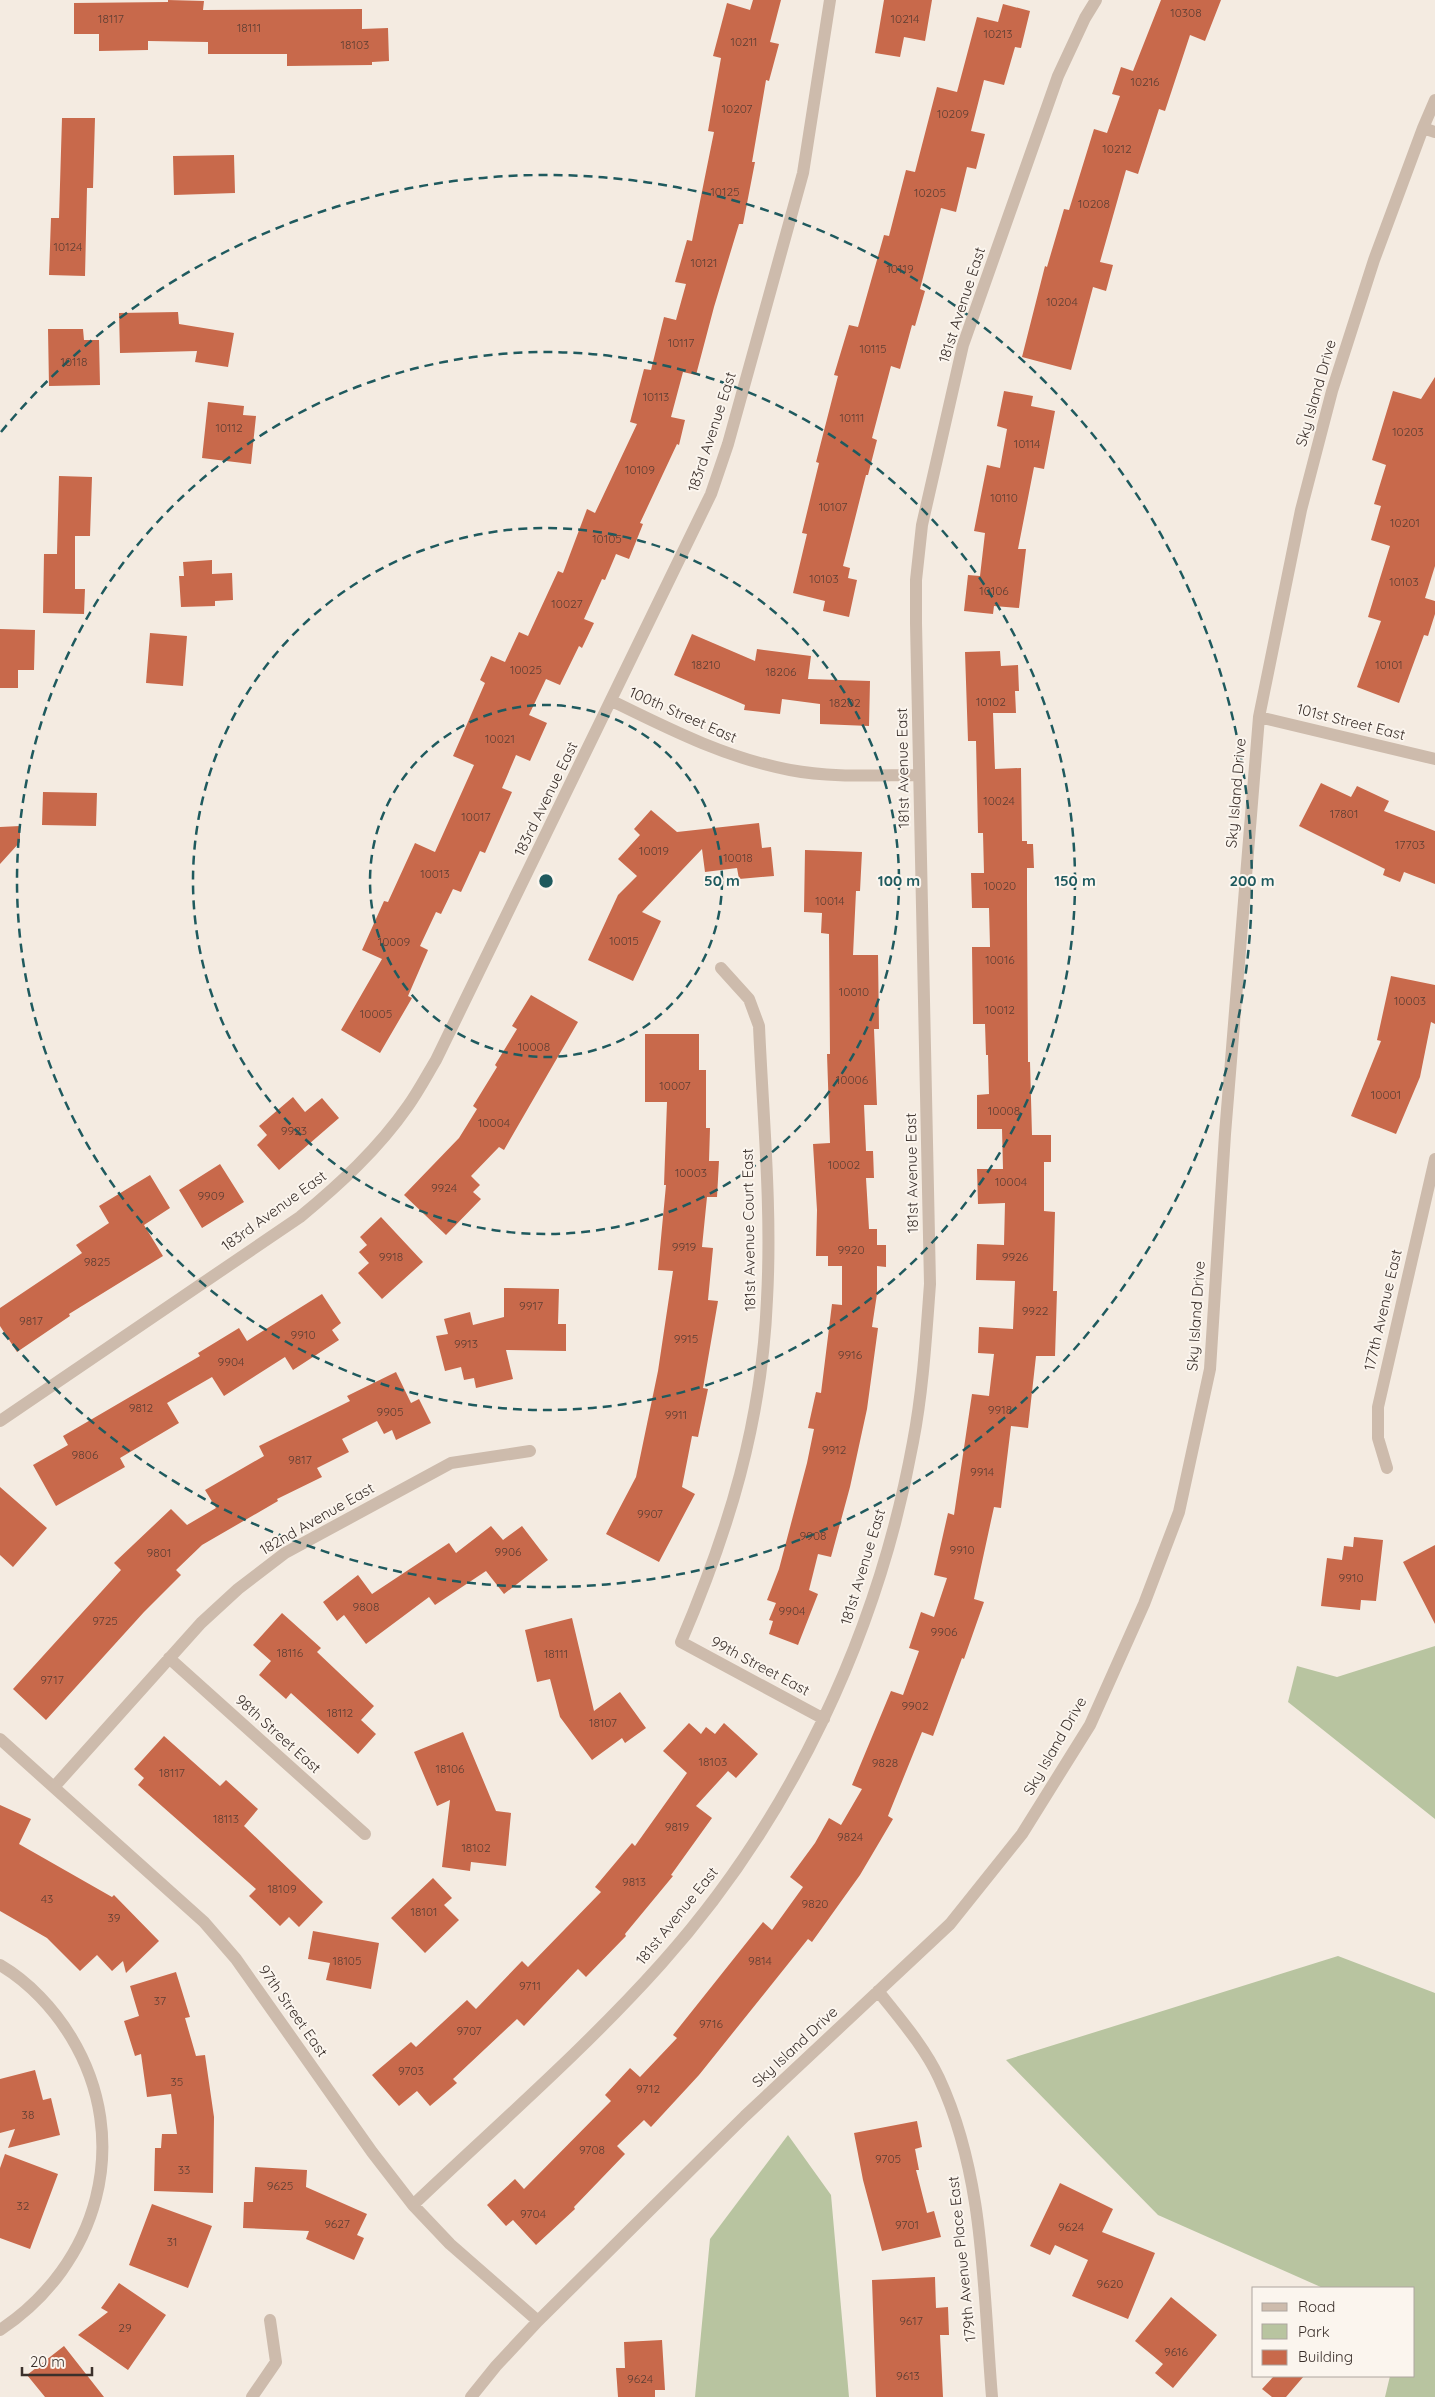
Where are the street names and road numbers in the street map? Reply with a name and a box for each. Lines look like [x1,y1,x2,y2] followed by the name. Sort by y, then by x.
[934,245,989,365] street label: 181st Avenue East
[1291,337,1340,449] street label: Sky Island Drive
[683,369,740,494] street label: 183rd Avenue East
[626,682,740,747] street label: 100th Street East
[1295,699,1407,744] street label: 101st Street East
[892,708,913,828] street label: 181st Avenue East
[1221,737,1250,849] street label: Sky Island Drive
[510,738,582,859] street label: 183rd Avenue East
[901,1113,922,1233] street label: 181st Avenue East
[738,1148,759,1312] street label: 181st Avenue Court East
[217,1166,330,1255] street label: 183rd Avenue East
[1359,1247,1406,1372] street label: 177th Avenue East
[1182,1260,1209,1372] street label: Sky Island Drive
[256,1478,377,1559] street label: 182nd Avenue East
[836,1506,889,1627] street label: 181st Avenue East
[708,1632,813,1700] street label: 99th Street East
[231,1690,325,1777] street label: 98th Street East
[1019,1693,1090,1798] street label: Sky Island Drive
[631,1863,722,1969] street label: 181st Avenue East
[255,1961,332,2060] street label: 97th Street East
[748,2002,841,2091] street label: Sky Island Drive
[943,2175,980,2343] street label: 179th Avenue Place East

